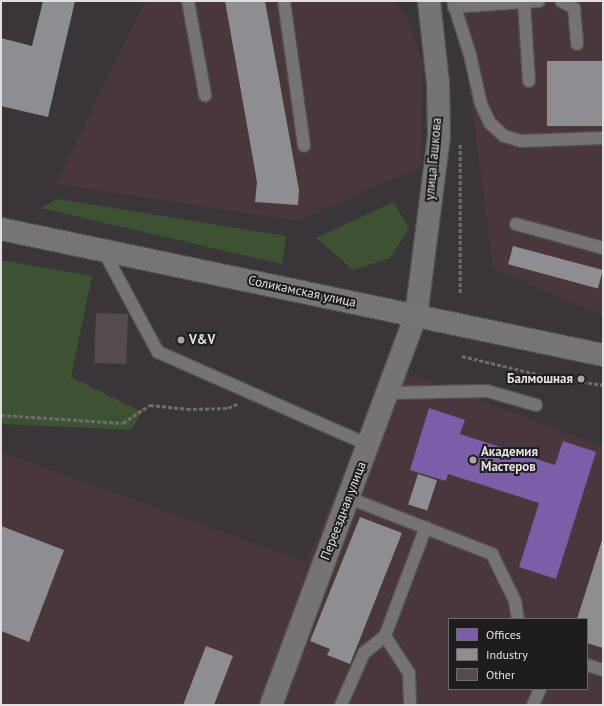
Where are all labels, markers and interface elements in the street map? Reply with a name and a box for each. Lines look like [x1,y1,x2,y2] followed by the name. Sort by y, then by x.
[423,117,445,201] street label: улица Гашкова
[247,273,357,311] street label: Соликамская улица
[189,332,215,348] place label: V&V
[176,335,186,345] marker: V&V
[507,371,573,387] place label: Балмошная
[576,374,586,384] marker: Балмошная
[481,445,538,476] place label: Академия Мастеров
[468,455,478,465] marker: Академия Мастеров
[318,460,370,562] street label: Переездная улица
[448,618,588,690] legend
[486,627,521,642] text: Offices
[486,647,528,662] text: Industry
[486,667,515,682] text: Other

